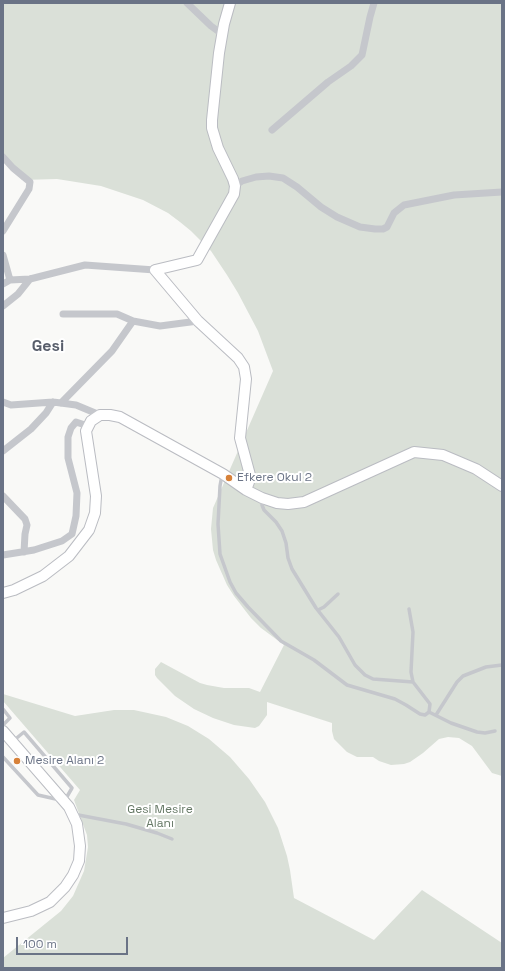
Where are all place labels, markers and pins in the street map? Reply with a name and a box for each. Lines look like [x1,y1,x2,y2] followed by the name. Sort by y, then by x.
[237,471,312,485] place label: Efkere Okul 2
[224,473,234,483] marker: Efkere Okul 2
[25,754,104,768] place label: Mesire Alanı 2
[12,756,22,766] marker: Mesire Alanı 2

